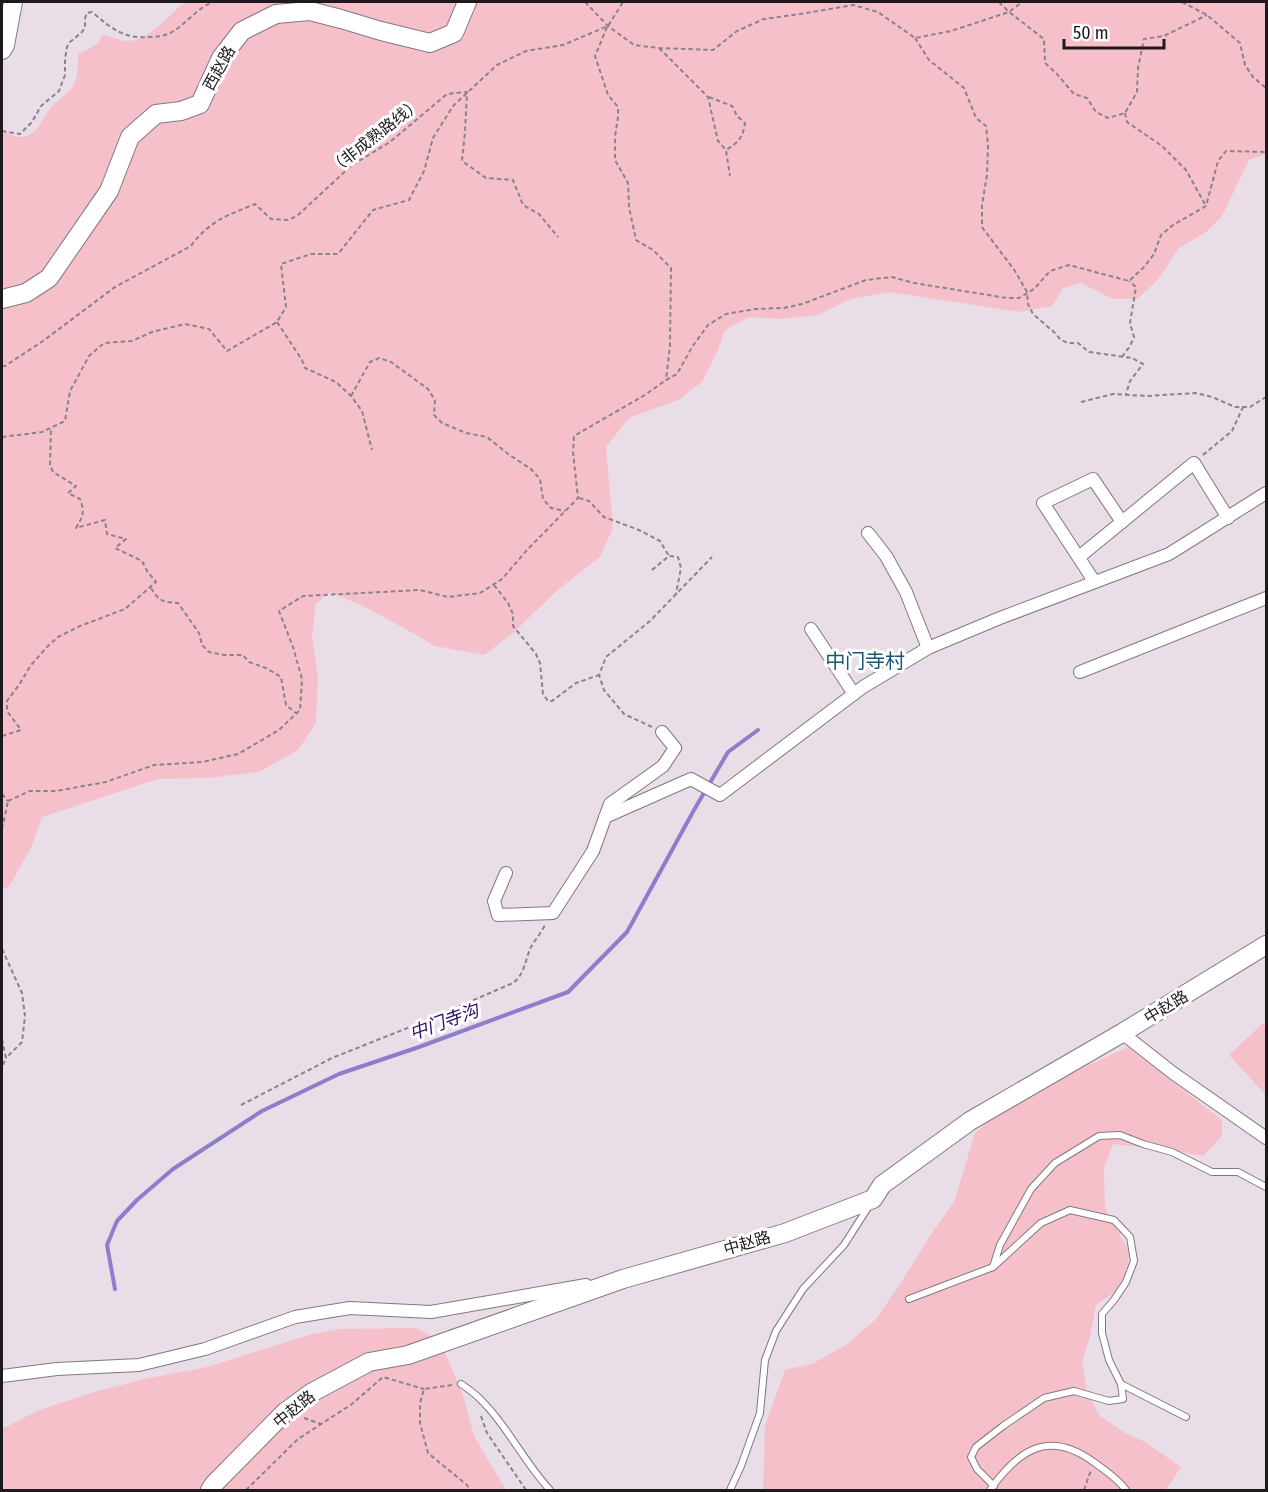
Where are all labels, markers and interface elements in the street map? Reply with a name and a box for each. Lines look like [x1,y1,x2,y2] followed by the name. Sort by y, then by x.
[1064,12,1164,50] scale bar
[1073,22,1109,44] text: 50 m
[199,42,239,94] street label: 西赵路
[325,94,425,178] street label: （非成熟路线）
[825,649,905,673] district label: 中门寺村
[1141,986,1191,1028] street label: 中赵路
[406,999,483,1045] water label: 中门寺沟
[721,1227,773,1259] street label: 中赵路
[269,1387,319,1431] street label: 中赵路

